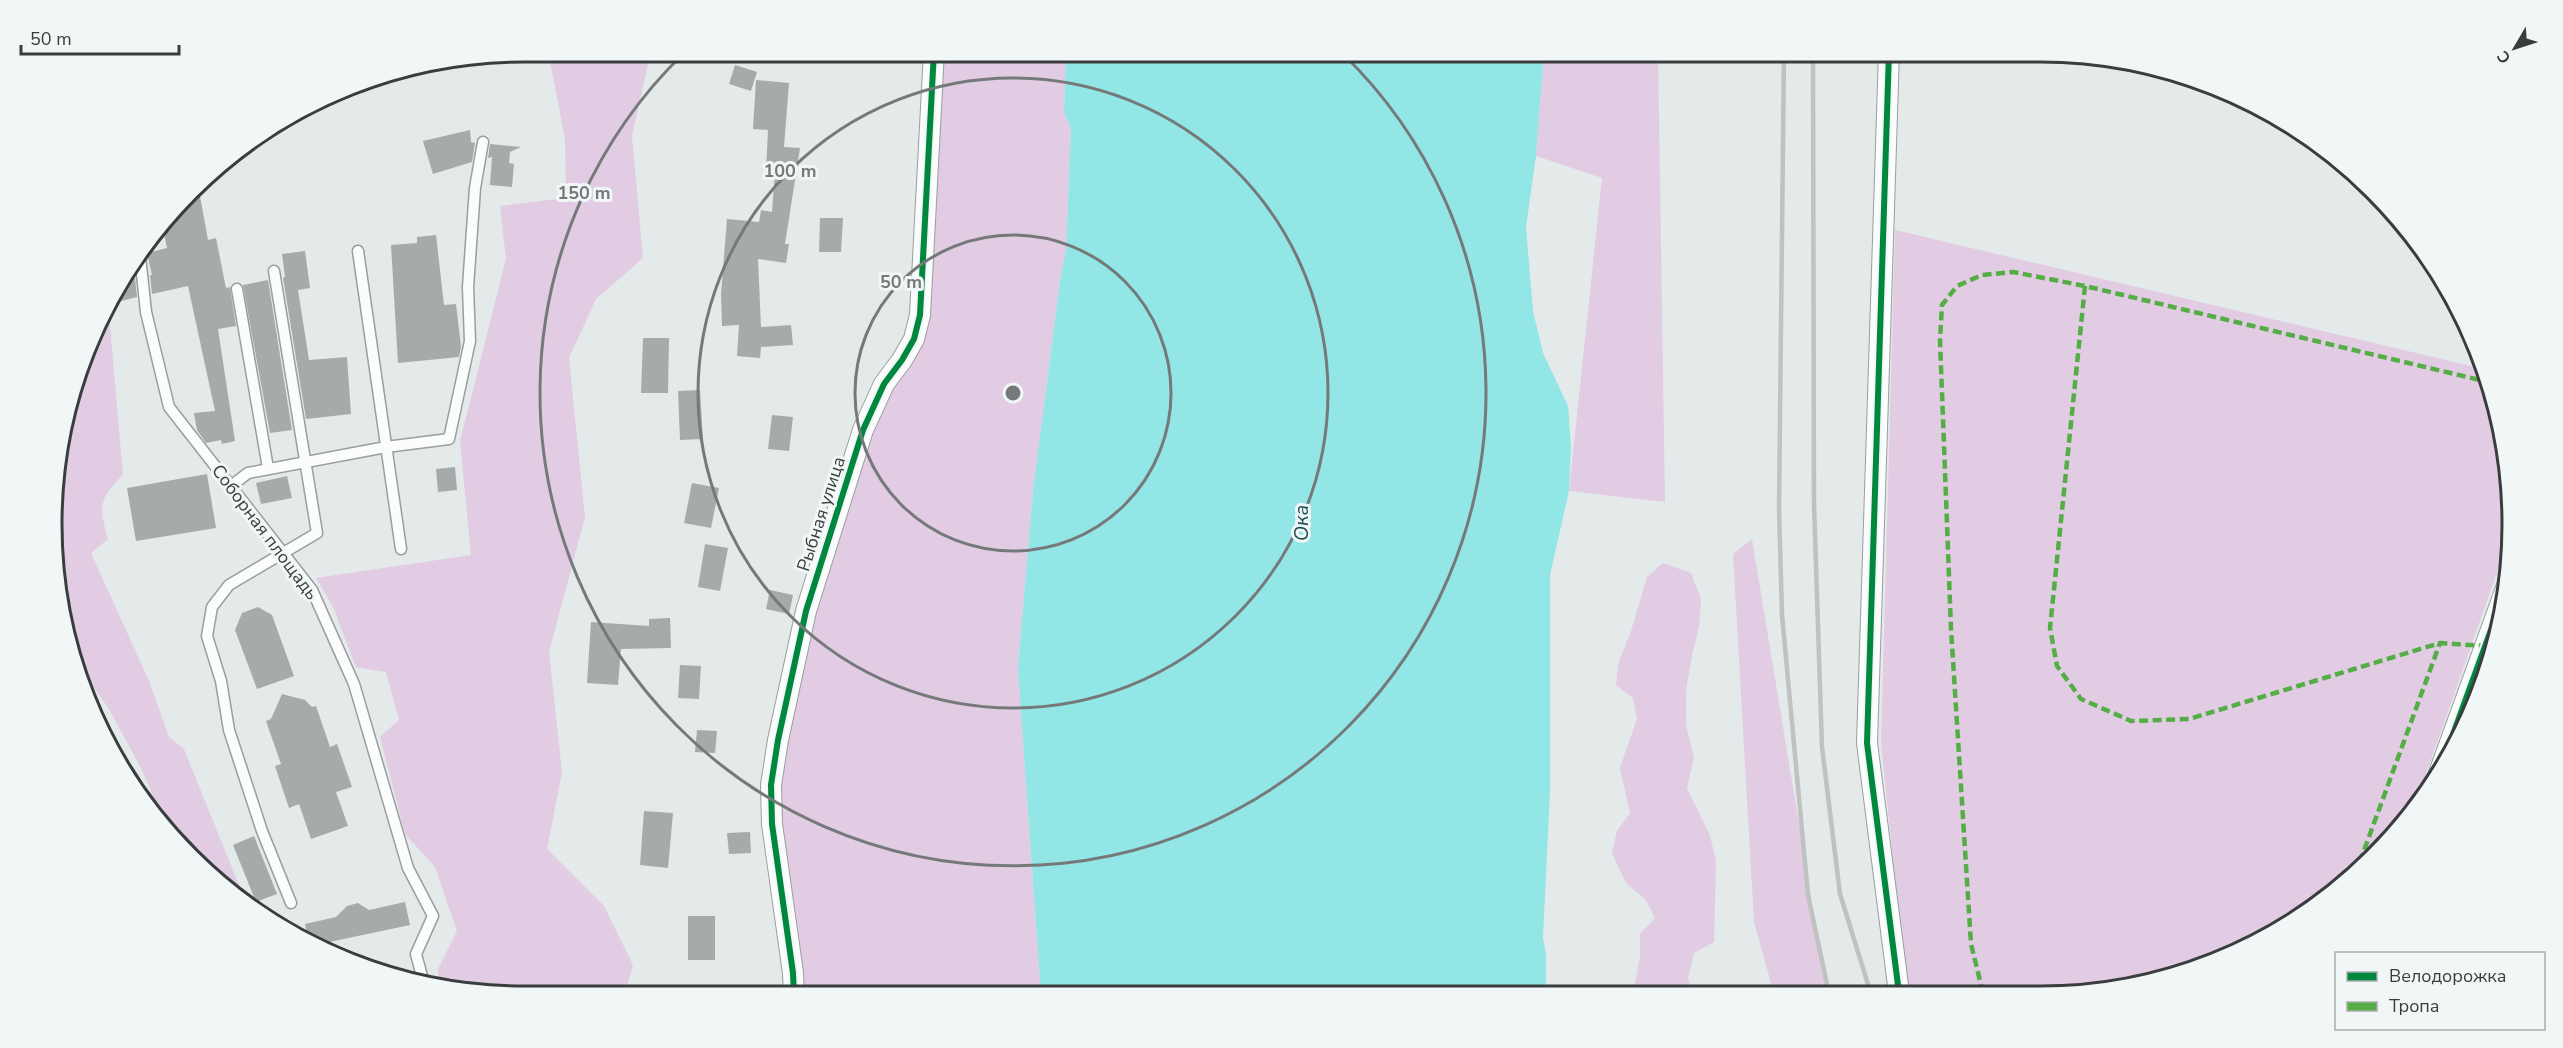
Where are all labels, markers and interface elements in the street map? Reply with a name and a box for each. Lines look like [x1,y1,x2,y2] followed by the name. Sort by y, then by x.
[21,18,178,56] scale bar
[2485,18,2545,78] north arrow
[30,27,72,51] text: 50 m
[2492,46,2516,68] text: С
[763,159,817,183] text: 100 m
[557,181,611,205] text: 150 m
[880,270,922,294] text: 50 m
[1003,383,1023,403] centre of rings
[791,454,851,574] street label: Рыбная улица
[206,459,324,605] street label: Соборная площадь
[1288,505,1315,541] water label: Ока
[2335,952,2545,1030] legend
[2389,964,2506,988] text: Велодорожка
[2389,994,2440,1018] text: Тропа

